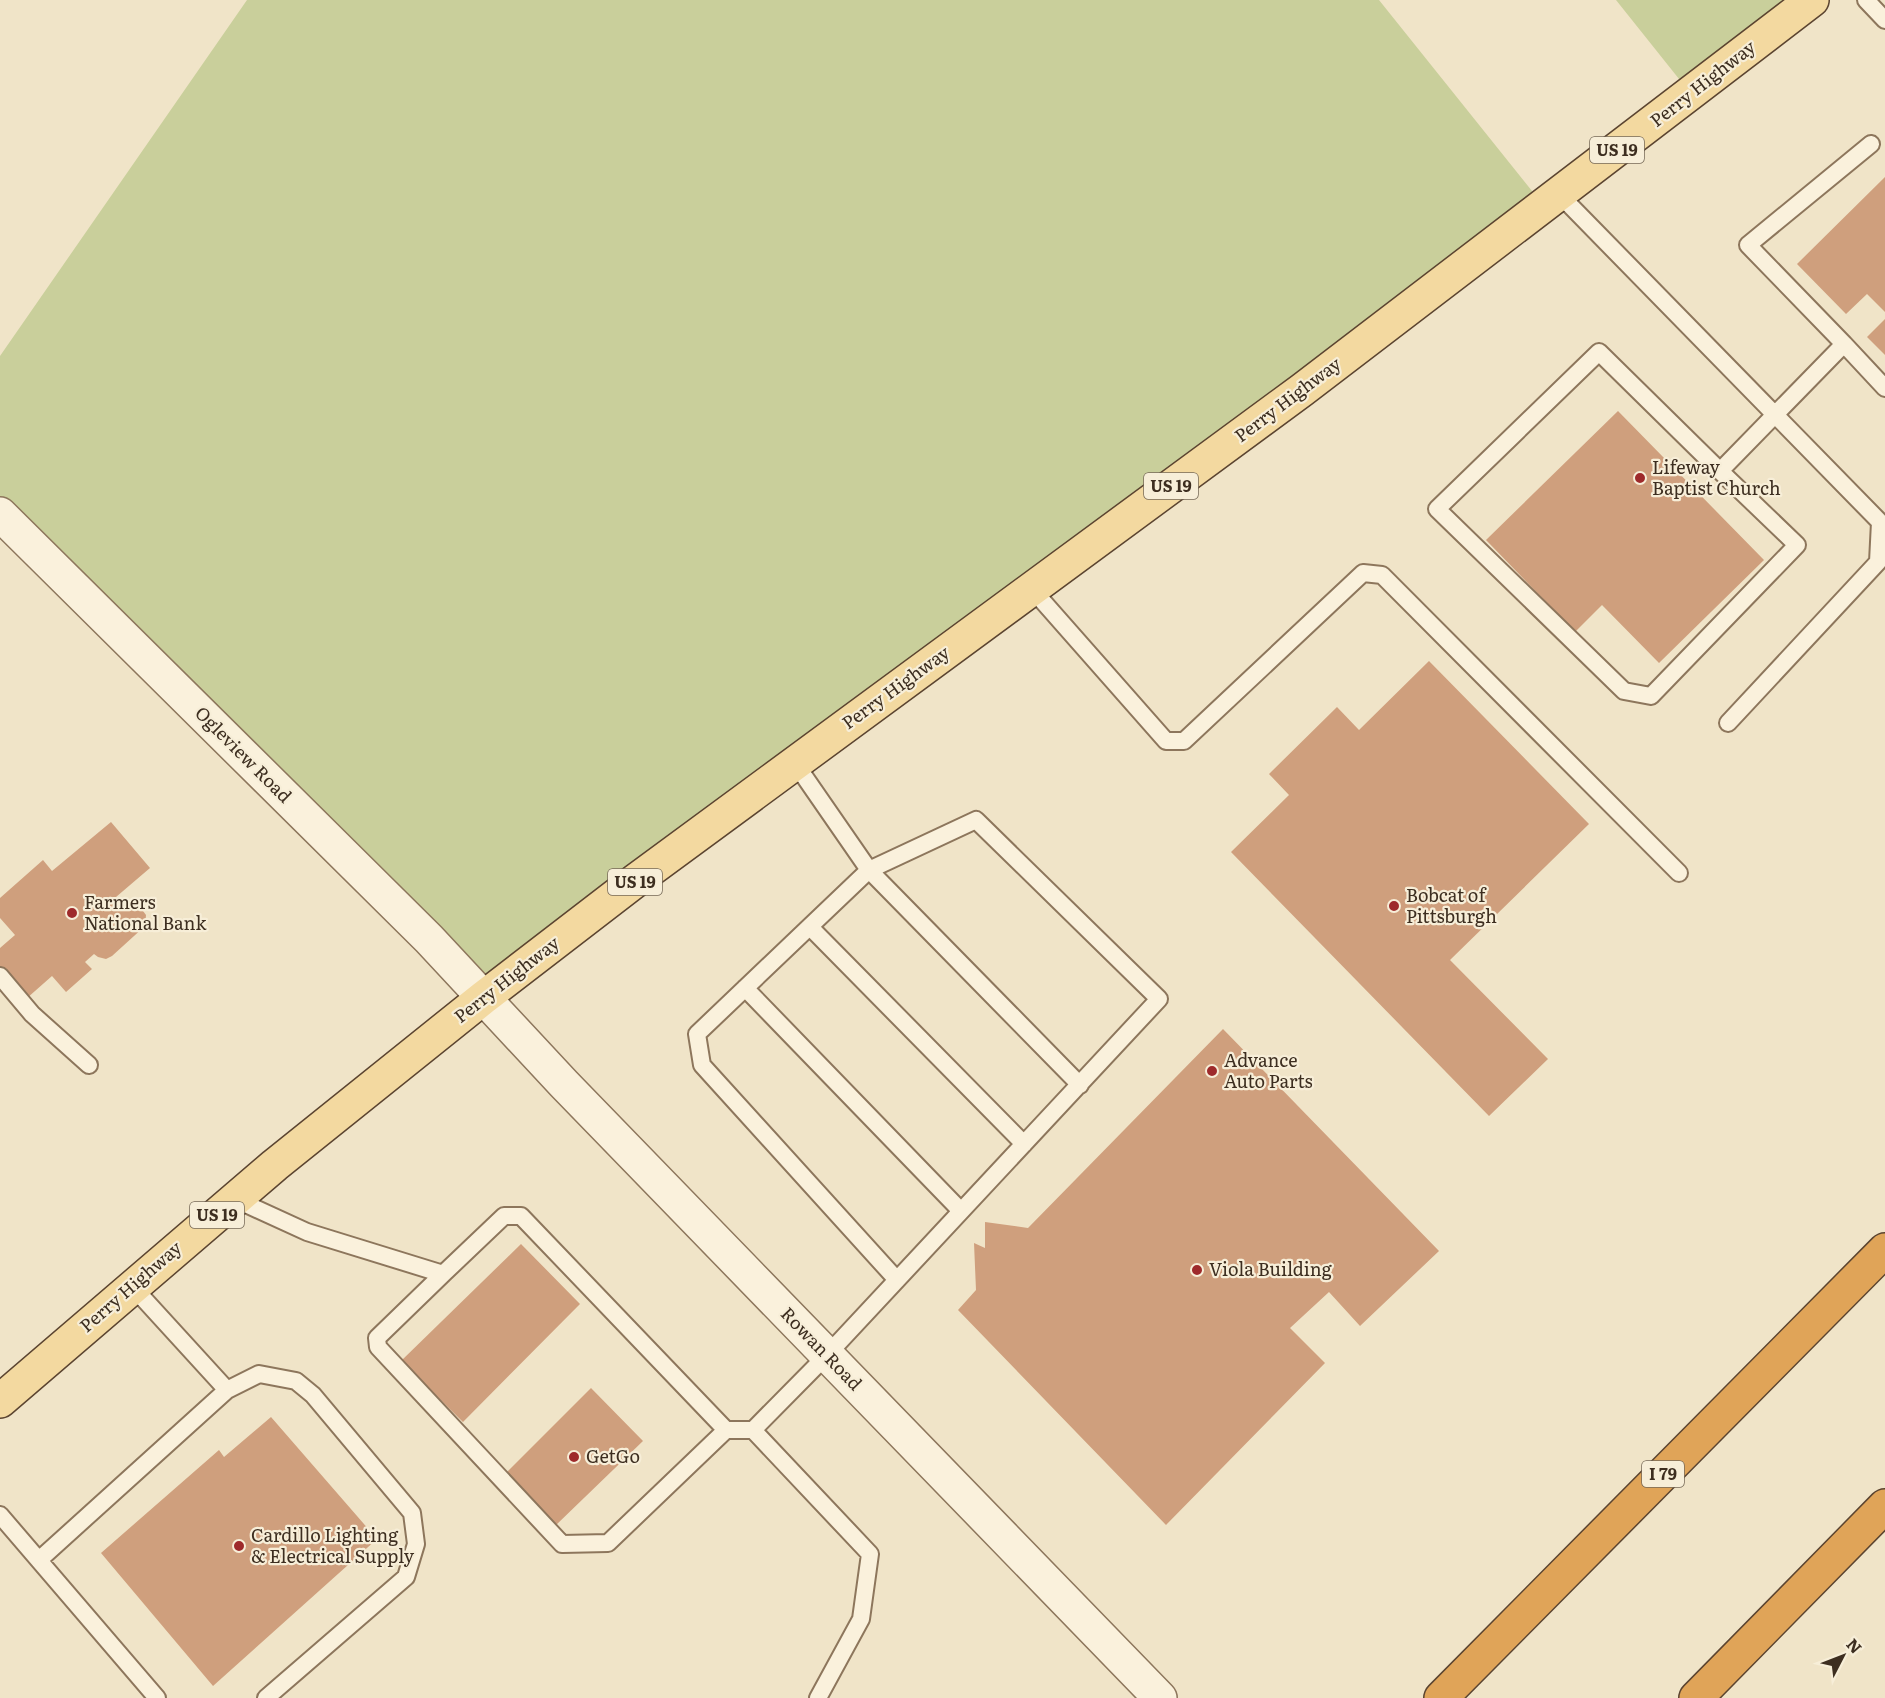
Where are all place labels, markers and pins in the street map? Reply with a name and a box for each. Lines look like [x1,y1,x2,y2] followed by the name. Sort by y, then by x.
[1652,453,1781,501] place label: Lifeway Baptist Church
[1633,471,1647,485] marker: Lifeway Baptist Church
[1406,881,1497,929] place label: Bobcat of Pittsburgh
[84,888,207,936] place label: Farmers National Bank
[1387,899,1401,913] marker: Bobcat of Pittsburgh
[65,906,79,920] marker: Farmers National Bank
[1224,1046,1313,1094] place label: Advance Auto Parts
[1205,1064,1219,1078] marker: Advance Auto Parts
[1209,1255,1333,1282] place label: Viola Building
[1190,1263,1204,1277] marker: Viola Building
[586,1442,640,1469] place label: GetGo
[567,1450,581,1464] marker: GetGo
[251,1521,415,1569] place label: Cardillo Lighting & Electrical Supply
[232,1539,246,1553] marker: Cardillo Lighting & Electrical Supply

